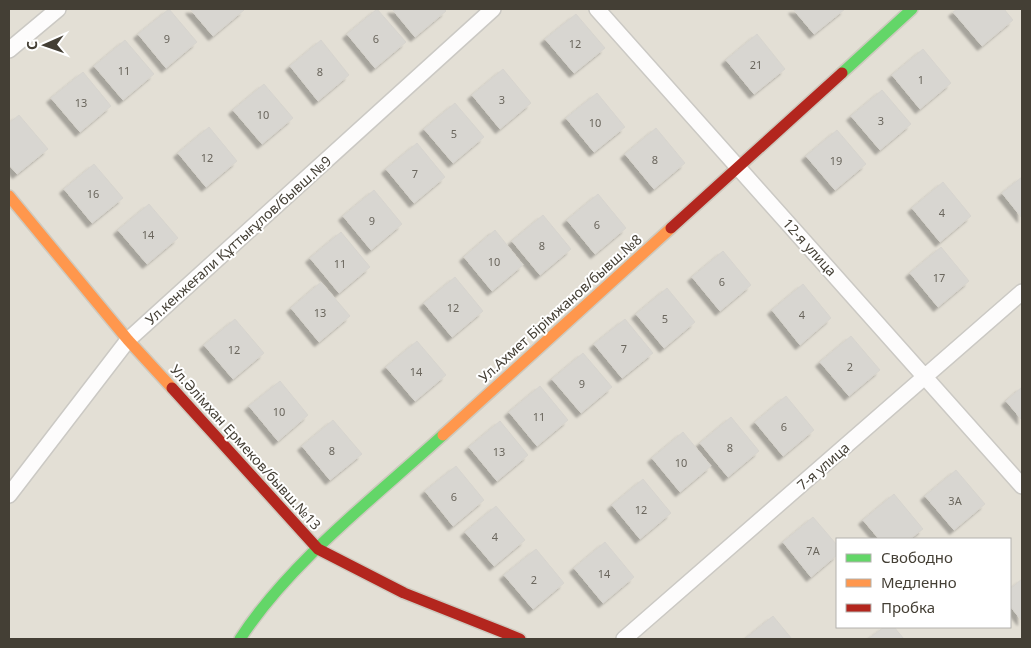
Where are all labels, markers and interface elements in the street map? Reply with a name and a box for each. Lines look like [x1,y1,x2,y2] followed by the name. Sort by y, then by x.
[20,20,70,70] north arrow
[164,31,170,46] house number: 9
[373,31,379,46] house number: 6
[569,36,581,51] house number: 12
[22,41,41,50] text: С
[750,57,762,72] house number: 21
[118,63,130,78] house number: 11
[317,64,323,79] house number: 8
[918,72,924,87] house number: 1
[499,92,505,107] house number: 3
[75,95,87,110] house number: 13
[257,107,269,122] house number: 10
[878,113,884,128] house number: 3
[589,115,601,130] house number: 10
[451,126,457,141] house number: 5
[201,150,213,165] house number: 12
[141,151,335,329] street label: Ул.кенжеғали Құттығұлов/бывш.№9
[652,152,658,167] house number: 8
[830,153,842,168] house number: 19
[412,166,418,181] house number: 7
[87,186,99,201] house number: 16
[939,205,946,220] house number: 4
[369,213,375,228] house number: 9
[779,214,841,280] street label: 12-я улица
[594,217,600,232] house number: 6
[142,227,155,242] house number: 14
[474,230,646,386] street label: Ул.Ахмет Бірімжанов/бывш.№8
[539,238,545,253] house number: 8
[488,254,500,269] house number: 10
[334,256,346,271] house number: 11
[933,270,945,285] house number: 17
[719,274,725,289] house number: 6
[447,300,459,315] house number: 12
[314,305,326,320] house number: 13
[799,307,806,322] house number: 4
[662,311,668,326] house number: 5
[621,341,627,356] house number: 7
[228,342,240,357] house number: 12
[847,359,853,374] house number: 2
[167,360,325,534] street label: Ул.Әлімхан Ермеков/бывш.№13
[410,364,423,379] house number: 14
[579,376,585,391] house number: 9
[273,404,285,419] house number: 10
[533,409,545,424] house number: 11
[781,419,787,434] house number: 6
[793,438,853,494] street label: 7-я улица
[727,440,733,455] house number: 8
[329,443,335,458] house number: 8
[493,444,505,459] house number: 13
[675,455,687,470] house number: 10
[451,489,457,504] house number: 6
[948,493,963,508] house number: 3А
[635,502,647,517] house number: 12
[492,529,499,544] house number: 4
[836,538,1011,628] legend
[806,543,821,558] house number: 7А
[881,547,953,567] text: Свободно
[598,566,611,581] house number: 14
[531,572,537,587] house number: 2
[881,572,957,592] text: Медленно
[881,597,935,617] text: Пробка

